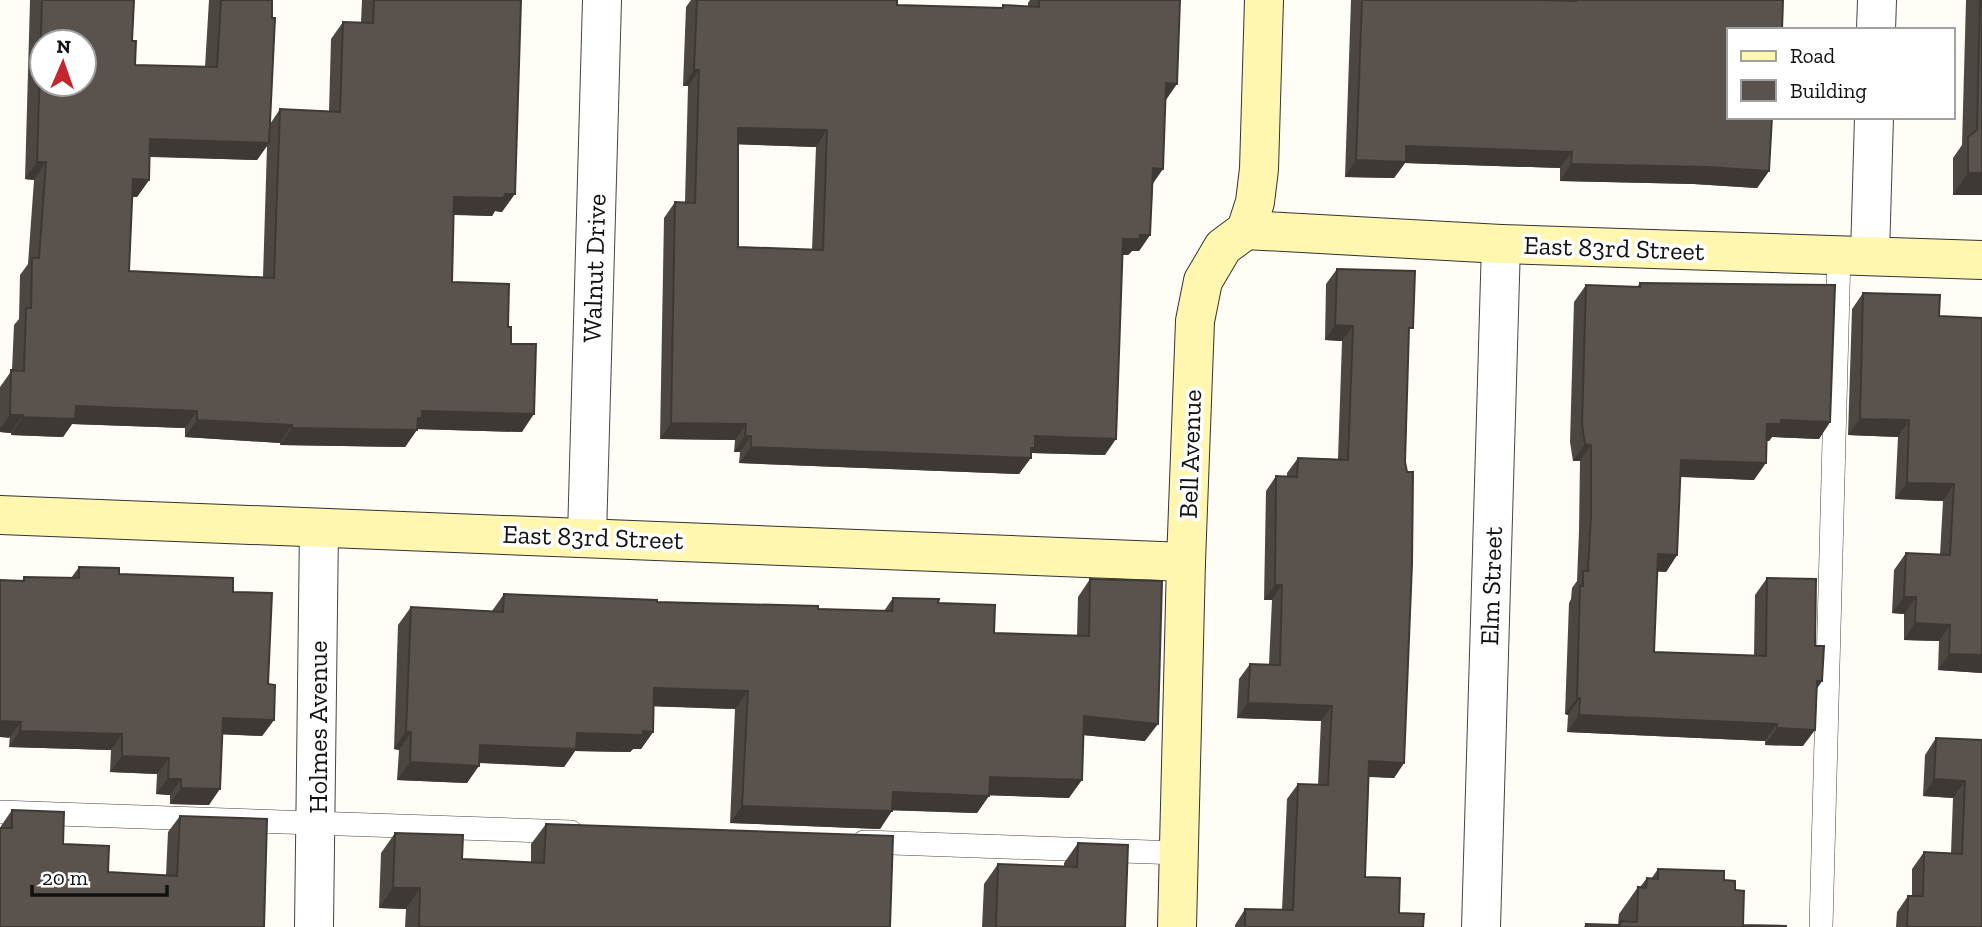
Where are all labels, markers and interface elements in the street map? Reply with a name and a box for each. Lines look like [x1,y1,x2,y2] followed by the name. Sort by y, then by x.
[28,28,98,98] north arrow
[1727,28,1954,119] legend
[56,35,71,58] text: N
[1790,43,1836,68] text: Road
[1790,78,1867,103] text: Building
[575,193,613,343] street label: Walnut Drive
[1523,229,1705,267] street label: East 83rd Street
[1172,389,1208,519] street label: Bell Avenue
[502,518,684,556] street label: East 83rd Street
[1473,526,1509,646] street label: Elm Street
[302,641,334,813] street label: Holmes Avenue
[32,853,166,897] scale bar
[42,865,88,890] text: 20 m

